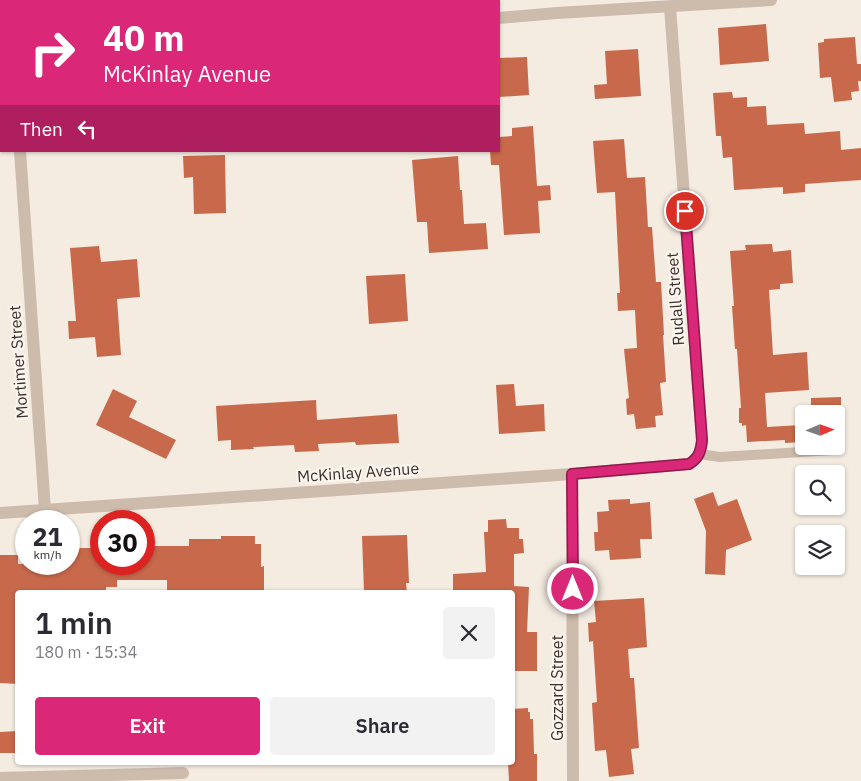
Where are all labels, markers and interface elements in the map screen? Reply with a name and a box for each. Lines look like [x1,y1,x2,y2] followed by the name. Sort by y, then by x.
[103,15,185,61] text: 40 m
[20,20,85,85] icon: right
[103,59,271,88] text: McKinlay Avenue
[73,115,101,143] icon: left
[20,117,63,141] text: Then
[664,190,706,232] pin
[671,197,699,225] icon: arrive
[662,252,688,346] street label: Rudall Street
[4,305,32,419] street label: Mortimer Street
[795,405,845,455] north arrow
[795,405,845,575] map controls
[296,458,420,486] street label: McKinlay Avenue
[795,465,845,515] button: search
[90,510,155,575] speed limit sign: 30
[32,520,63,553] text: 21
[795,525,845,575] button: layers
[33,547,62,562] text: km/h
[546,562,598,614] position arrow
[35,603,113,642] text: 1 min
[443,607,495,659] button: close
[547,635,567,741] street label: Gozzard Street
[35,642,137,662] text: 180 m · 15:34
[35,697,260,755] button: Exit
[270,697,495,755] button: Share

